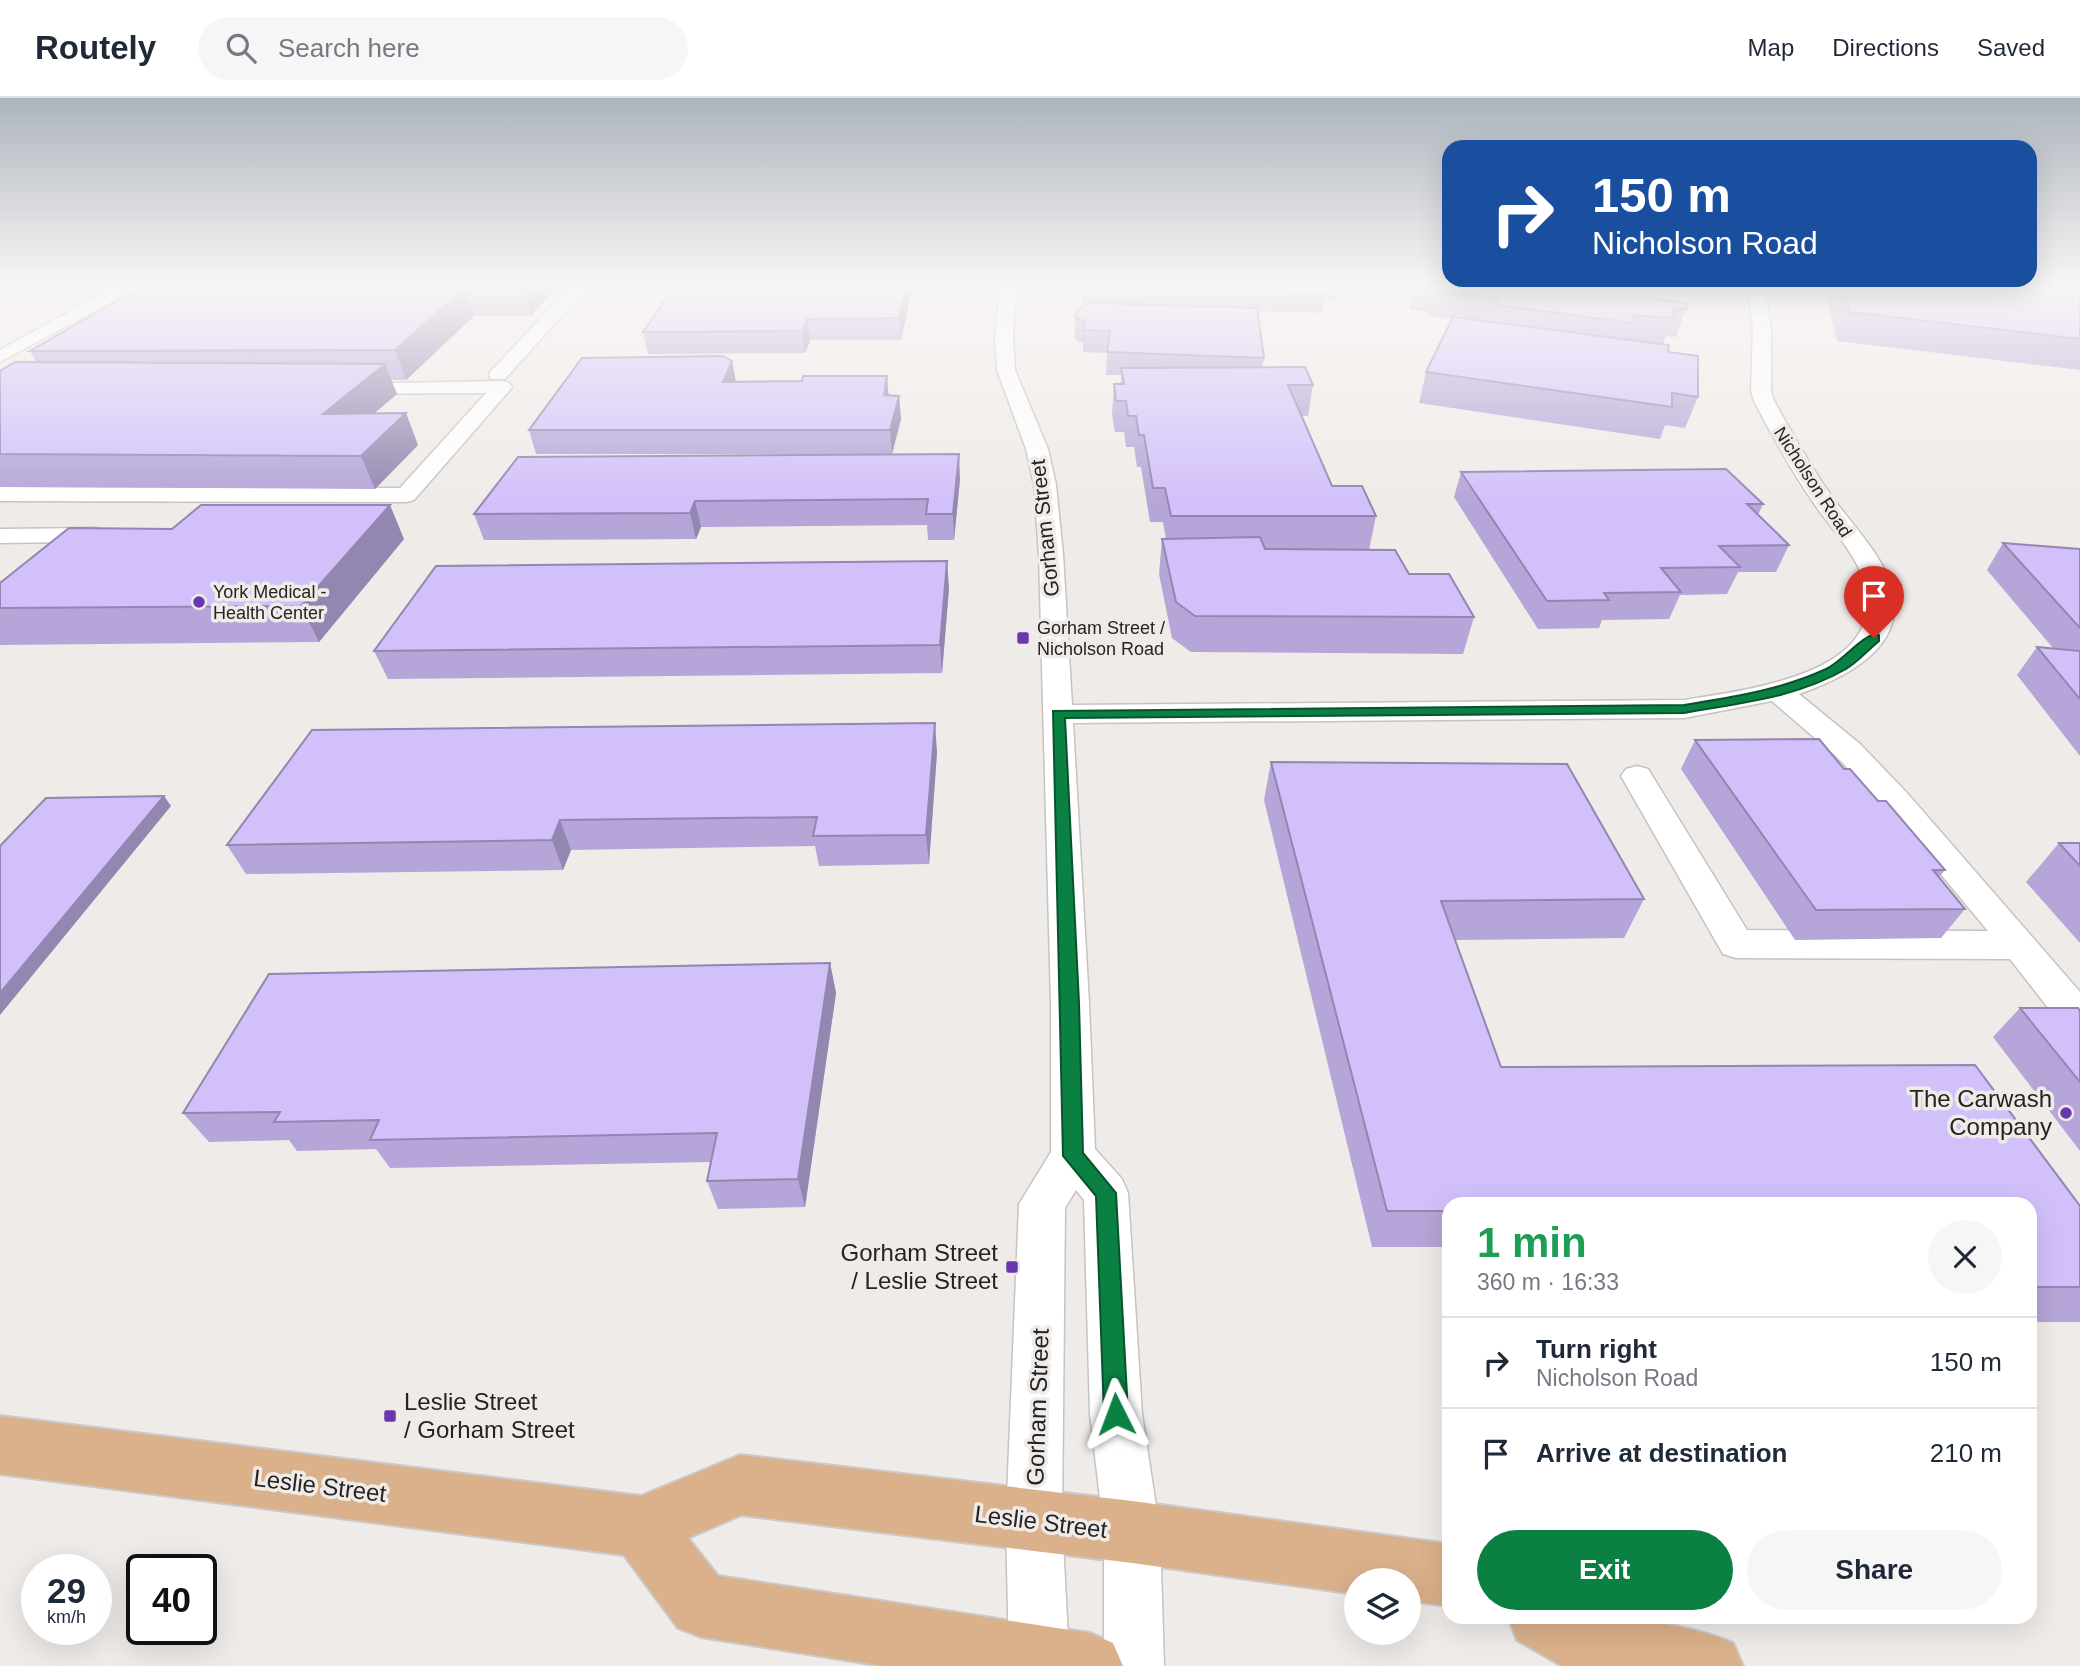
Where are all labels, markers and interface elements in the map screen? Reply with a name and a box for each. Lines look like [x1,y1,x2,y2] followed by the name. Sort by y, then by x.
[198,17,688,80] search box
[35,29,156,66] text: Routely
[222,29,260,67] icon: search
[278,33,420,63] text: Search here
[1748,34,1794,61] text: Map
[1832,34,1939,61] text: Directions
[1977,34,2045,61] text: Saved
[1477,168,1568,259] icon: right
[1592,168,1731,222] text: 150 m
[1592,225,1818,261] text: Nicholson Road
[1770,423,1856,541] street label: Nicholson Road
[1026,458,1063,598] street label: Gorham Street
[1844,566,1904,638] pin
[1855,577,1893,615] icon: arrive
[213,582,326,623] place label: York Medical - Health Center
[191,594,207,610] marker: York Medical - Health Center
[1037,618,1165,659] place label: Gorham Street / Nicholson Road
[1015,630,1031,646] marker: Gorham Street / Nicholson Road
[1909,1085,2052,1140] place label: The Carwash Company
[2058,1105,2074,1121] marker: The Carwash Company
[1477,1219,1587,1266] text: 1 min
[1928,1220,2002,1294] button: close
[841,1239,998,1294] place label: Gorham Street / Leslie Street
[1004,1259,1020,1275] marker: Gorham Street / Leslie Street
[1477,1269,1619,1295] text: 360 m · 16:33
[1021,1328,1054,1486] street label: Gorham Street
[1536,1334,1657,1364] text: Turn right
[1477,1344,1515,1382] icon: right
[1930,1347,2002,1377] text: 150 m
[1536,1365,1698,1391] text: Nicholson Road
[1079,1377,1153,1451] position arrow
[404,1388,575,1443] place label: Leslie Street / Gorham Street
[382,1408,398,1424] marker: Leslie Street / Gorham Street
[1477,1435,1515,1473] icon: arrive
[1536,1438,1787,1468] text: Arrive at destination
[1930,1438,2002,1468] text: 210 m
[252,1464,388,1507] street label: Leslie Street
[973,1500,1109,1543] street label: Leslie Street
[1477,1530,1733,1610] button: Exit
[1747,1530,2002,1610] button: Share
[126,1554,217,1645] speed limit sign: 40
[1344,1568,1421,1645] map controls
[1344,1568,1421,1645] button: layers
[47,1571,86,1610] text: 29
[47,1607,86,1627] text: km/h

